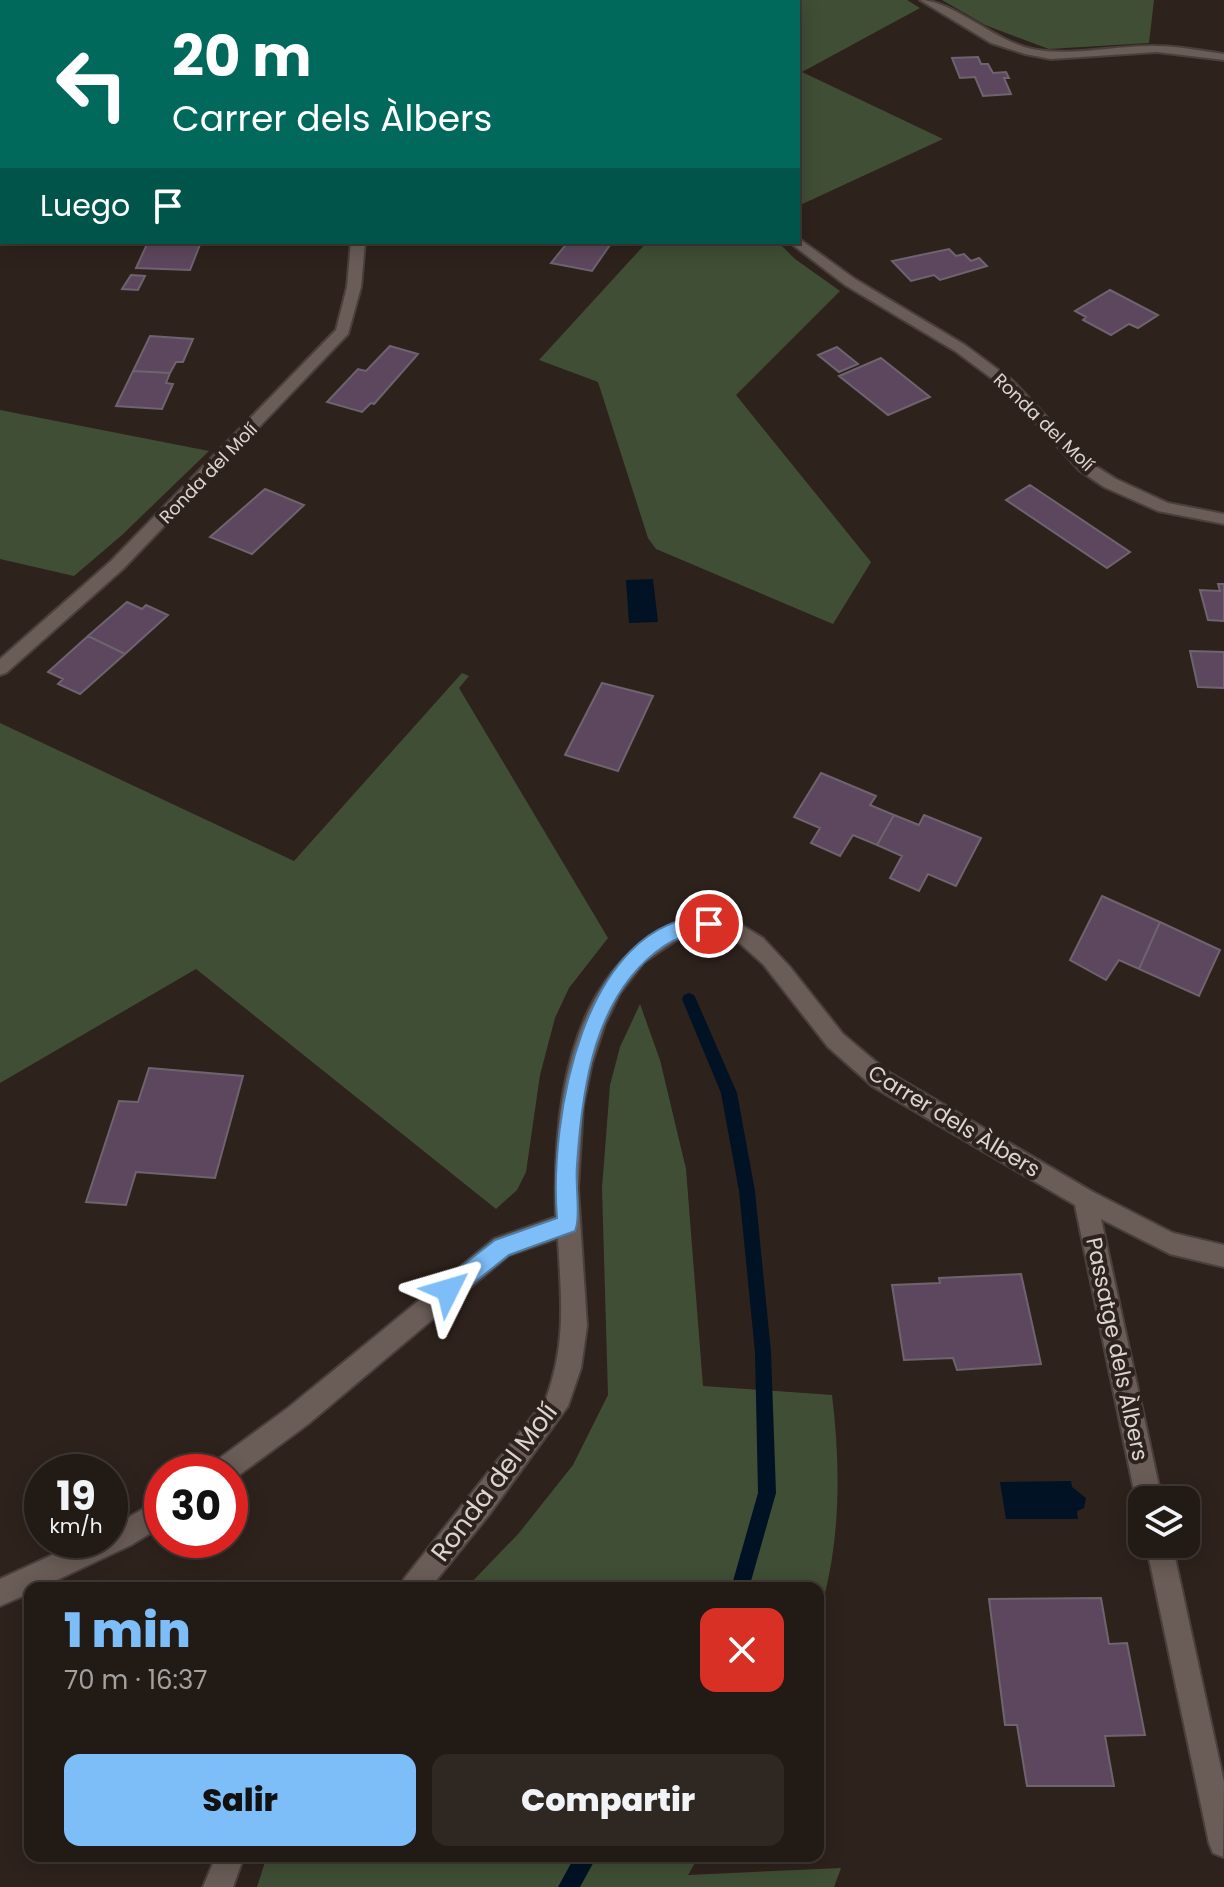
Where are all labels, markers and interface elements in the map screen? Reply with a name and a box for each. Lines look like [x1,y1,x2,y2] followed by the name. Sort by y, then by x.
[172,17,312,96] text: 20 m
[40,32,144,136] icon: left
[172,93,492,144] text: Carrer dels Àlbers
[40,184,130,227] text: Luego
[146,184,190,228] icon: arrive
[988,367,1100,477] street label: Ronda del Molí
[153,417,263,529] street label: Ronda del Molí
[675,890,743,958] pin
[687,902,731,946] icon: arrive
[862,1057,1046,1185] street label: Carrer dels Àlbers
[1078,1234,1156,1464] street label: Passatge dels Àlbers
[406,1248,490,1332] position arrow
[422,1395,566,1569] street label: Ronda del Molí
[144,1454,248,1558] speed limit sign: 30
[56,1468,96,1524] text: 19
[1128,1486,1200,1558] map controls
[1128,1486,1200,1558] button: layers
[49,1512,103,1540] text: km/h
[64,1597,191,1664] text: 1 min
[700,1608,784,1692] button: close
[64,1662,208,1698] text: 70 m · 16:37
[64,1754,416,1846] button: Salir
[432,1754,784,1846] button: Compartir

